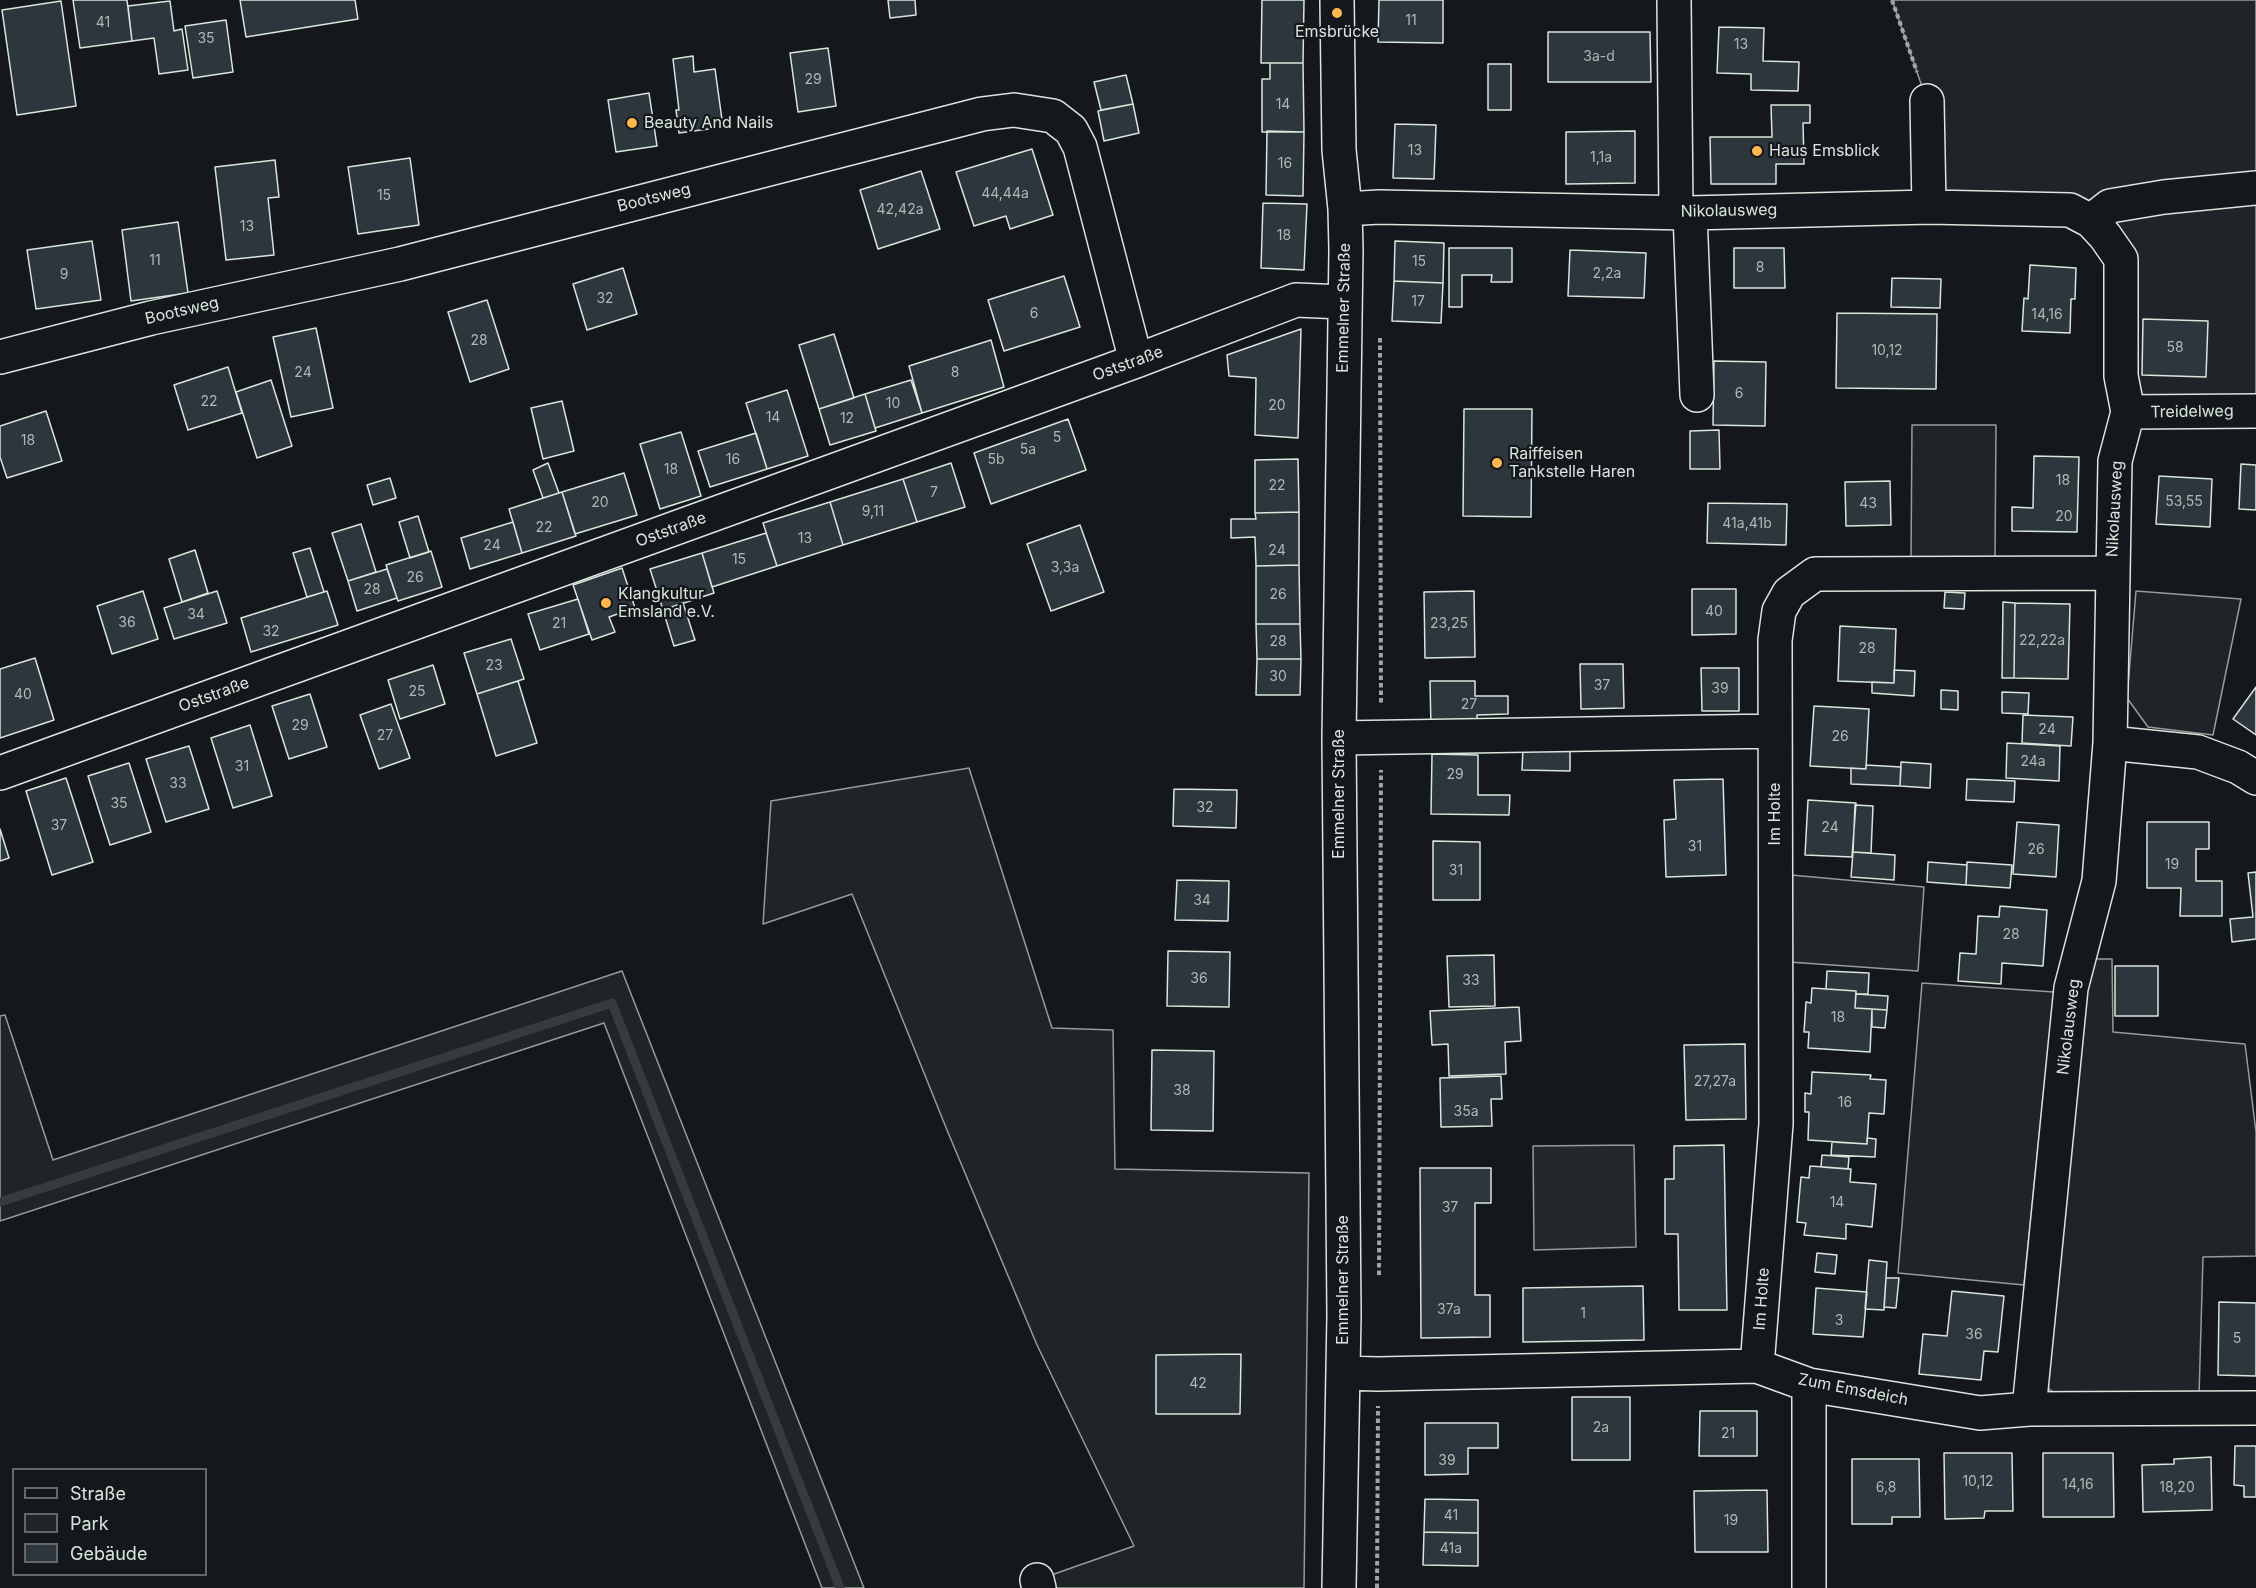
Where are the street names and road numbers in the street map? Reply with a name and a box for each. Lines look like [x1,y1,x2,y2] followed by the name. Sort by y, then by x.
[615,180,693,216] street label: Bootsweg
[1681,201,1777,221] street label: Nikolausweg
[1333,243,1355,373] street label: Emmelner Straße
[143,293,221,329] street label: Bootsweg
[1090,342,1166,386] street label: Oststraße
[2150,402,2234,422] street label: Treidelweg
[2103,460,2127,558] street label: Nikolausweg
[633,508,709,552] street label: Oststraße
[176,673,252,717] street label: Oststraße
[1329,729,1349,859] street label: Emmelner Straße
[1765,783,1785,845] street label: Im Holte
[2054,978,2084,1076] street label: Nikolausweg
[1333,1215,1353,1345] street label: Emmelner Straße
[1750,1267,1774,1331] street label: Im Holte
[1796,1370,1910,1410] street label: Zum Emsdeich

